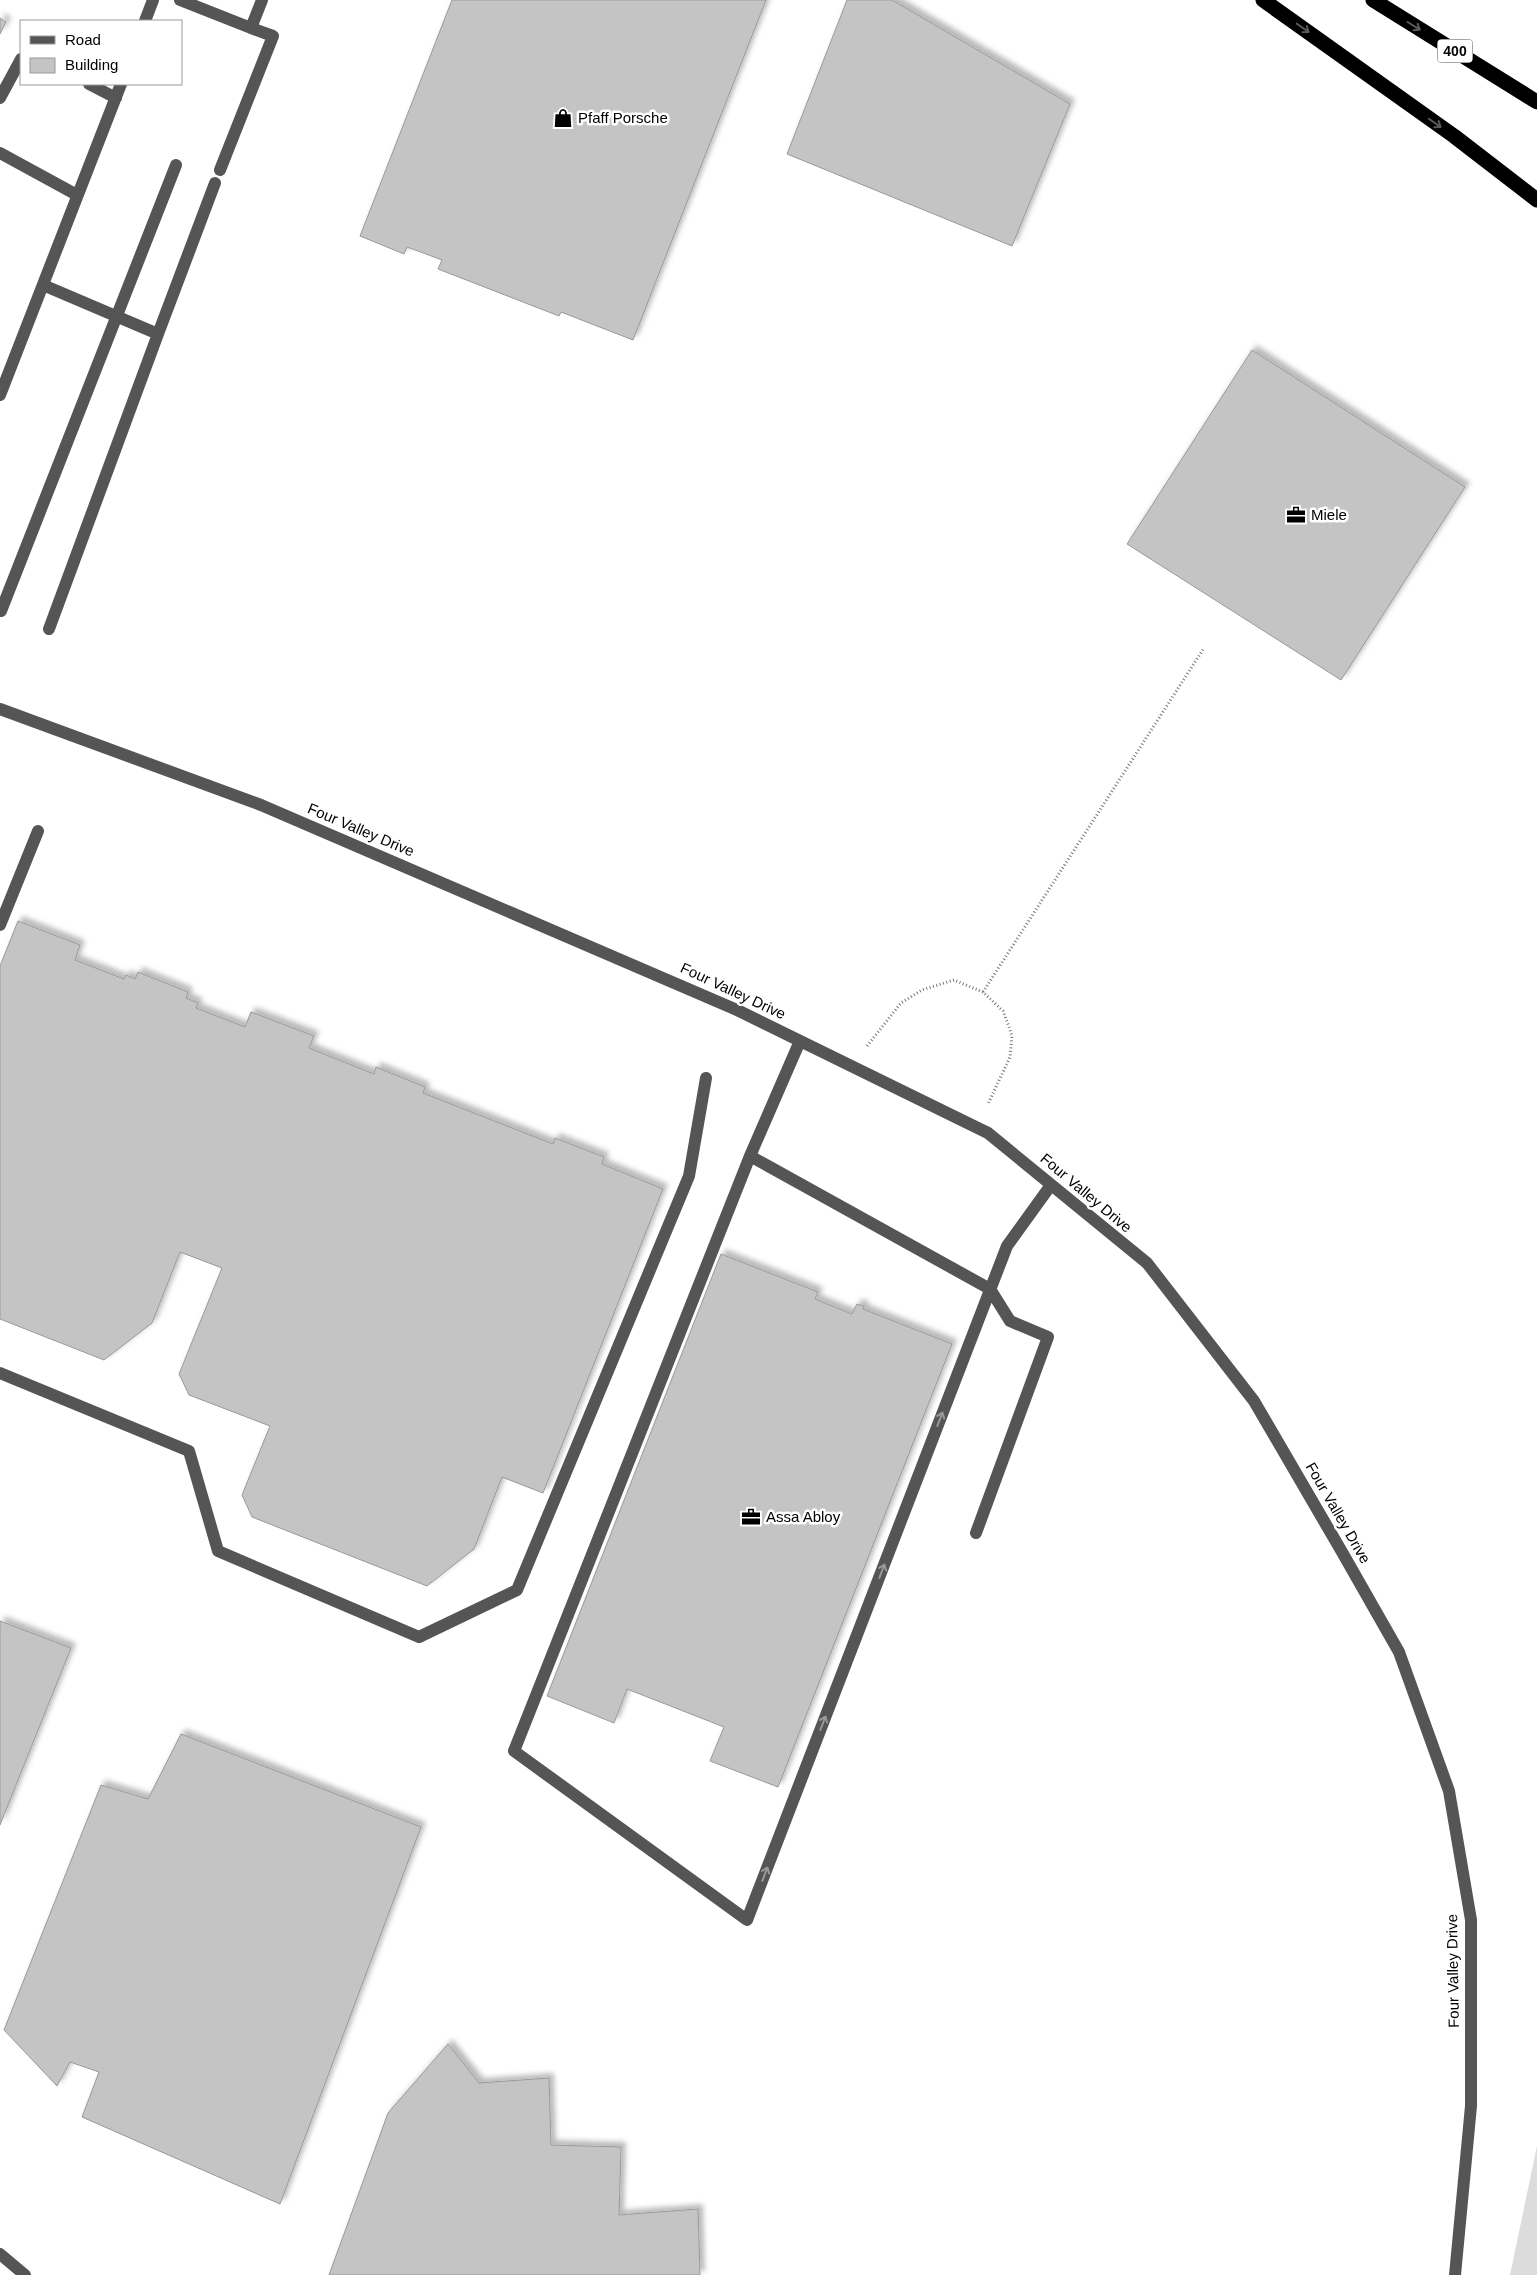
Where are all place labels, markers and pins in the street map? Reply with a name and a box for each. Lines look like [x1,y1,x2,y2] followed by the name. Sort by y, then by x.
[552,107,574,129] shop icon: Pfaff Porsche
[578,109,668,126] place label: Pfaff Porsche
[1285,504,1307,526] office icon: Miele
[1311,506,1347,523] place label: Miele
[740,1506,762,1528] office icon: Assa Abloy
[766,1508,841,1525] place label: Assa Abloy

